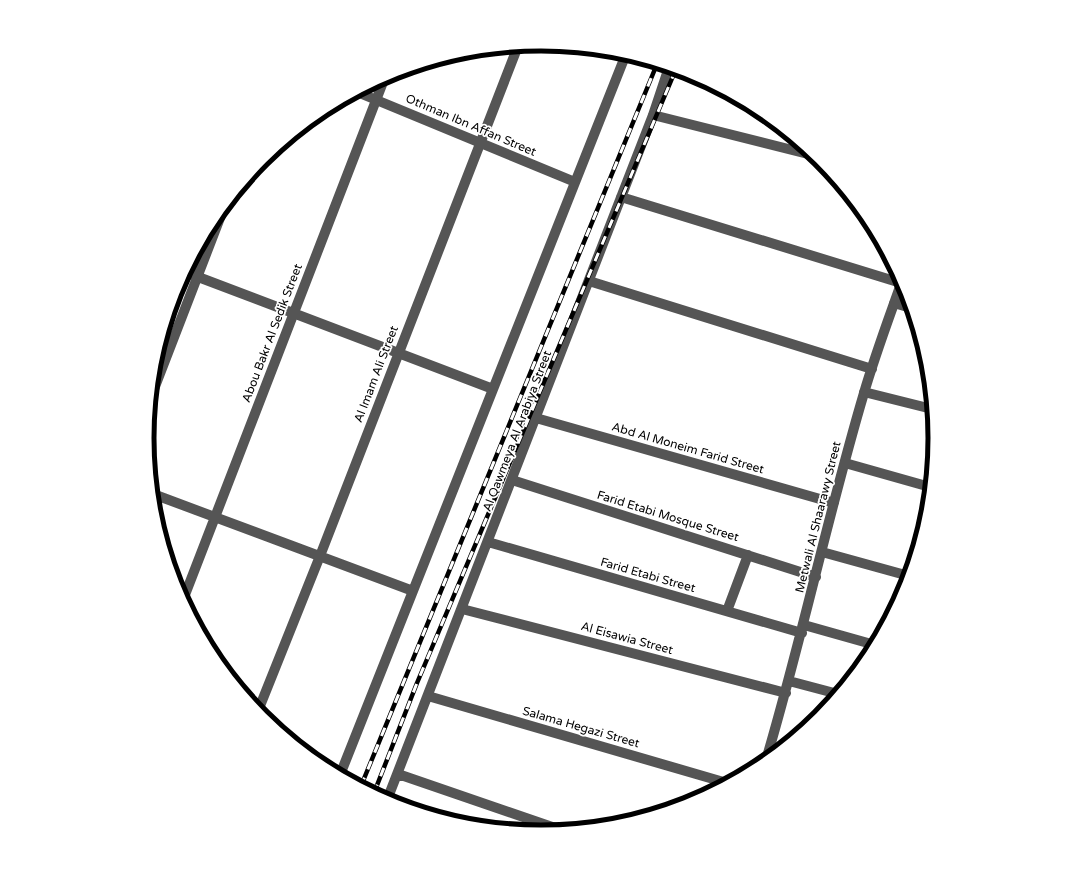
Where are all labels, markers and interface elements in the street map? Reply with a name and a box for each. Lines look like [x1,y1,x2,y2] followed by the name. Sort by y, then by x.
[404,91,539,159] street label: Othman Ibn Affan Street
[239,261,305,404] street label: Abou Bakr Al Sedik Street
[351,323,401,424] street label: Al Imam Ali Street
[480,348,554,513] street label: Al Qawmeya Al Arabiya Street
[610,420,766,477] street label: Abd Al Moneim Farid Street
[792,439,844,594] street label: Metwali Al Shaarawy Street
[595,488,741,544] street label: Farid Etabi Mosque Street
[599,555,698,595] street label: Farid Etabi Street
[579,619,675,657] street label: Al Eisawia Street
[521,704,642,751] street label: Salama Hegazi Street

